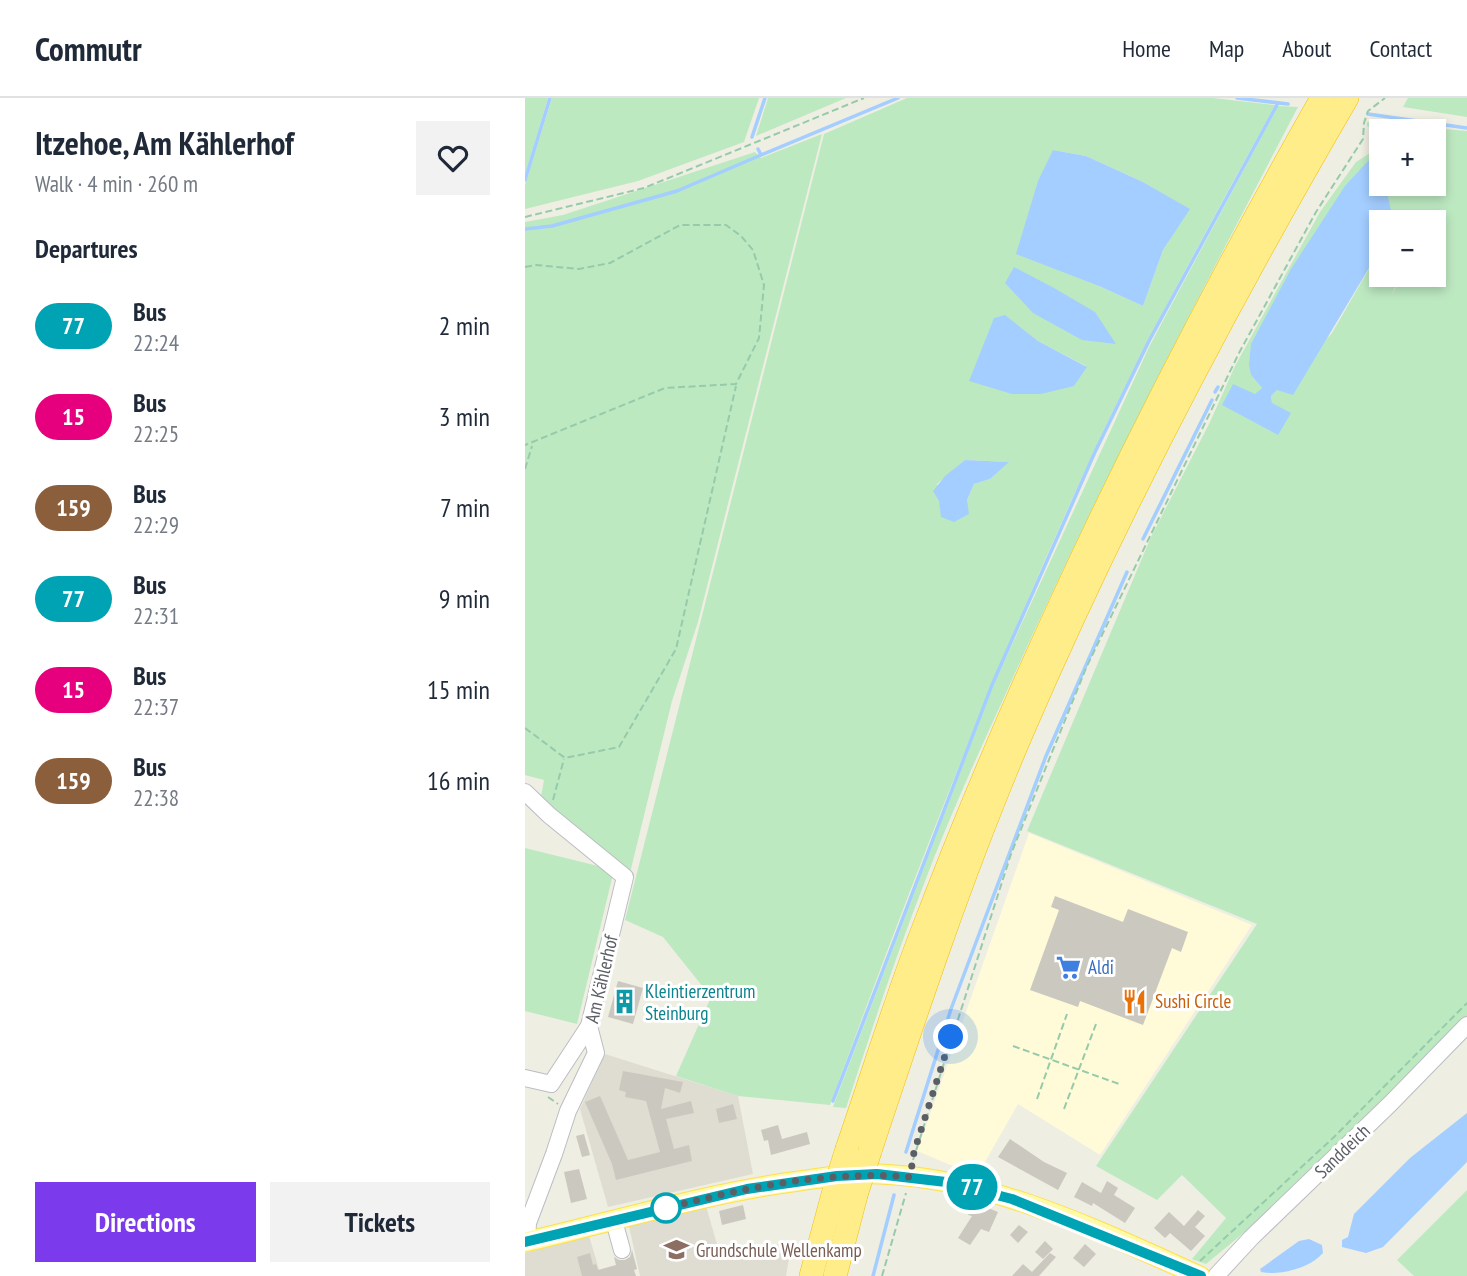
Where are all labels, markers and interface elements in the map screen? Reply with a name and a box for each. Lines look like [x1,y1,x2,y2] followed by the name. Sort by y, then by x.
[35,27,142,70] text: Commutr
[1122,33,1171,64] text: Home
[1209,33,1244,64] text: Map
[1282,33,1331,64] text: About
[1369,33,1432,64] text: Contact
[1369,119,1446,287] map controls
[1369,119,1446,196] button: +
[35,121,294,164] text: Itzehoe, Am Kählerhof
[416,121,490,195] button: heart
[35,169,198,198] text: Walk · 4 min · 260 m
[1369,210,1446,287] button: −
[35,232,138,265] text: Departures
[133,295,166,328] text: Bus
[439,309,490,342] text: 2 min
[62,310,85,341] text: 77
[133,328,179,357] text: 22:24
[133,386,166,419] text: Bus
[439,400,490,433] text: 3 min
[62,401,85,432] text: 15
[133,419,179,448] text: 22:25
[133,477,166,510] text: Bus
[440,491,490,524] text: 7 min
[56,492,91,523] text: 159
[133,510,179,539] text: 22:29
[133,568,166,601] text: Bus
[439,582,490,615] text: 9 min
[62,583,85,614] text: 77
[133,601,179,630] text: 22:31
[133,659,166,692] text: Bus
[427,673,490,706] text: 15 min
[62,674,85,705] text: 15
[133,692,179,721] text: 22:37
[133,750,166,783] text: Bus
[427,764,490,797] text: 16 min
[56,765,91,796] text: 159
[133,783,179,812] text: 22:38
[579,932,623,1025] street label: Am Kählerhof
[1054,953,1082,981] supermarket icon: Aldi
[1088,955,1114,979] place label: Aldi
[645,979,755,1025] place label: Kleintierzentrum Steinburg
[1121,987,1149,1015] restaurant icon: Sushi Circle
[611,988,639,1016] building icon: Kleintierzentrum Steinburg
[1155,989,1232,1013] place label: Sushi Circle
[933,1019,968,1054] your location
[1309,1119,1375,1183] street label: Sanddeich
[941,1164,1003,1210] line badge: 77
[961,1171,983,1202] text: 77
[35,1182,256,1262] button: Directions
[270,1182,490,1262] button: Tickets
[651,1193,681,1223] unlabelled marker
[662,1236,690,1264] school or university icon: Grundschule Wellenkamp
[696,1238,862,1262] place label: Grundschule Wellenkamp

